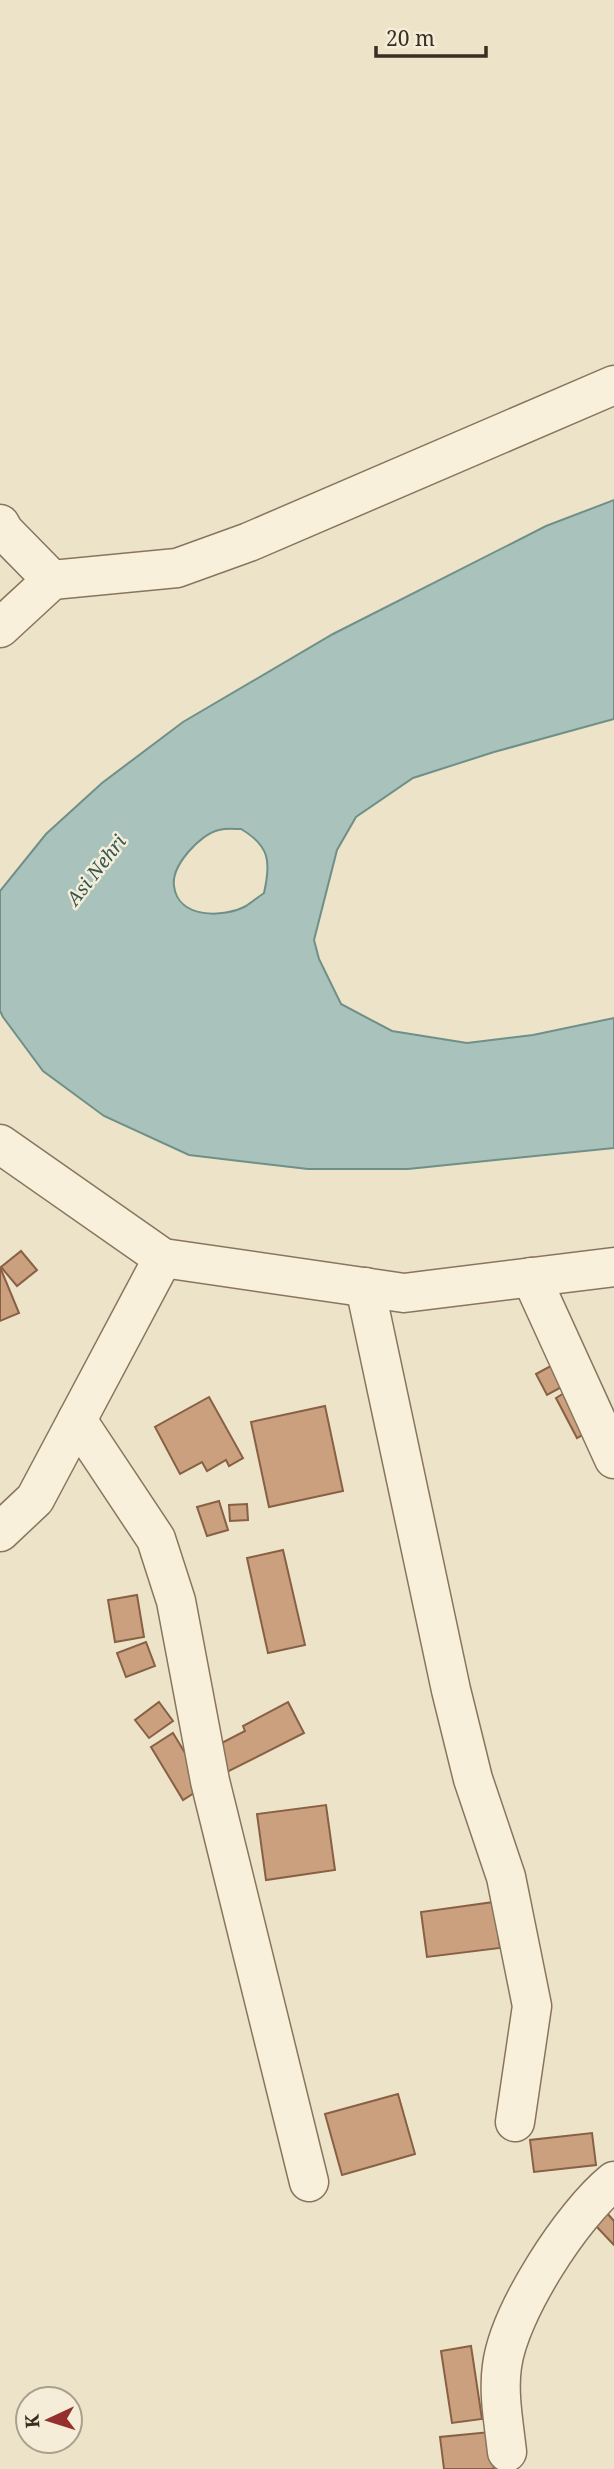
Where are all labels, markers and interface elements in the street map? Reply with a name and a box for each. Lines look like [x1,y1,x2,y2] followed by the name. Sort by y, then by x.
[376,14,486,58] scale bar
[386,24,435,52] text: 20 m
[59,829,132,912] water label: Asi Nehri
[14,2385,84,2455] north arrow
[19,2413,45,2429] text: K

